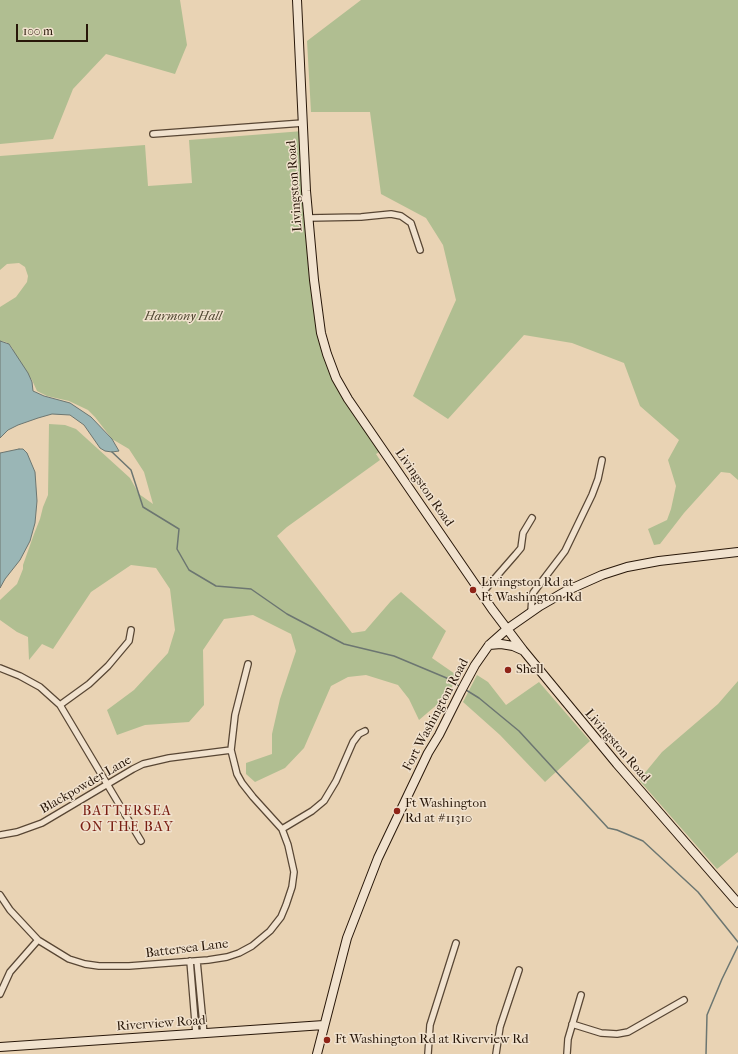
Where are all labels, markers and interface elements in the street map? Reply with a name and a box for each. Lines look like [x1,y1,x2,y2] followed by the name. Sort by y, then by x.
[18,16,90,42] scale bar
[23,24,53,38] text: 100 m
[284,140,306,232] street label: Livingston Road
[144,309,222,325] park label: Harmony Hall
[391,446,457,530] street label: Livingston Road
[481,575,582,606] place label: Livingston Rd at Ft Washington Rd
[468,585,478,595] marker: Livingston Rd at Ft Washington Rd
[400,656,472,774] street label: Fort Washington Road
[516,662,544,678] place label: Shell
[503,665,513,675] marker: Shell
[581,706,653,786] street label: Livingston Road
[38,753,134,817] street label: Blackpowder Lane
[405,796,487,827] place label: Ft Washington Rd at #11310
[80,804,174,836] district label: BATTERSEA ON THE BAY
[392,806,402,816] marker: Ft Washington Rd at #11310
[145,936,229,962] street label: Battersea Lane
[116,1013,206,1035] street label: Riverview Road
[335,1032,529,1048] place label: Ft Washington Rd at Riverview Rd
[322,1035,332,1045] marker: Ft Washington Rd at Riverview Rd

